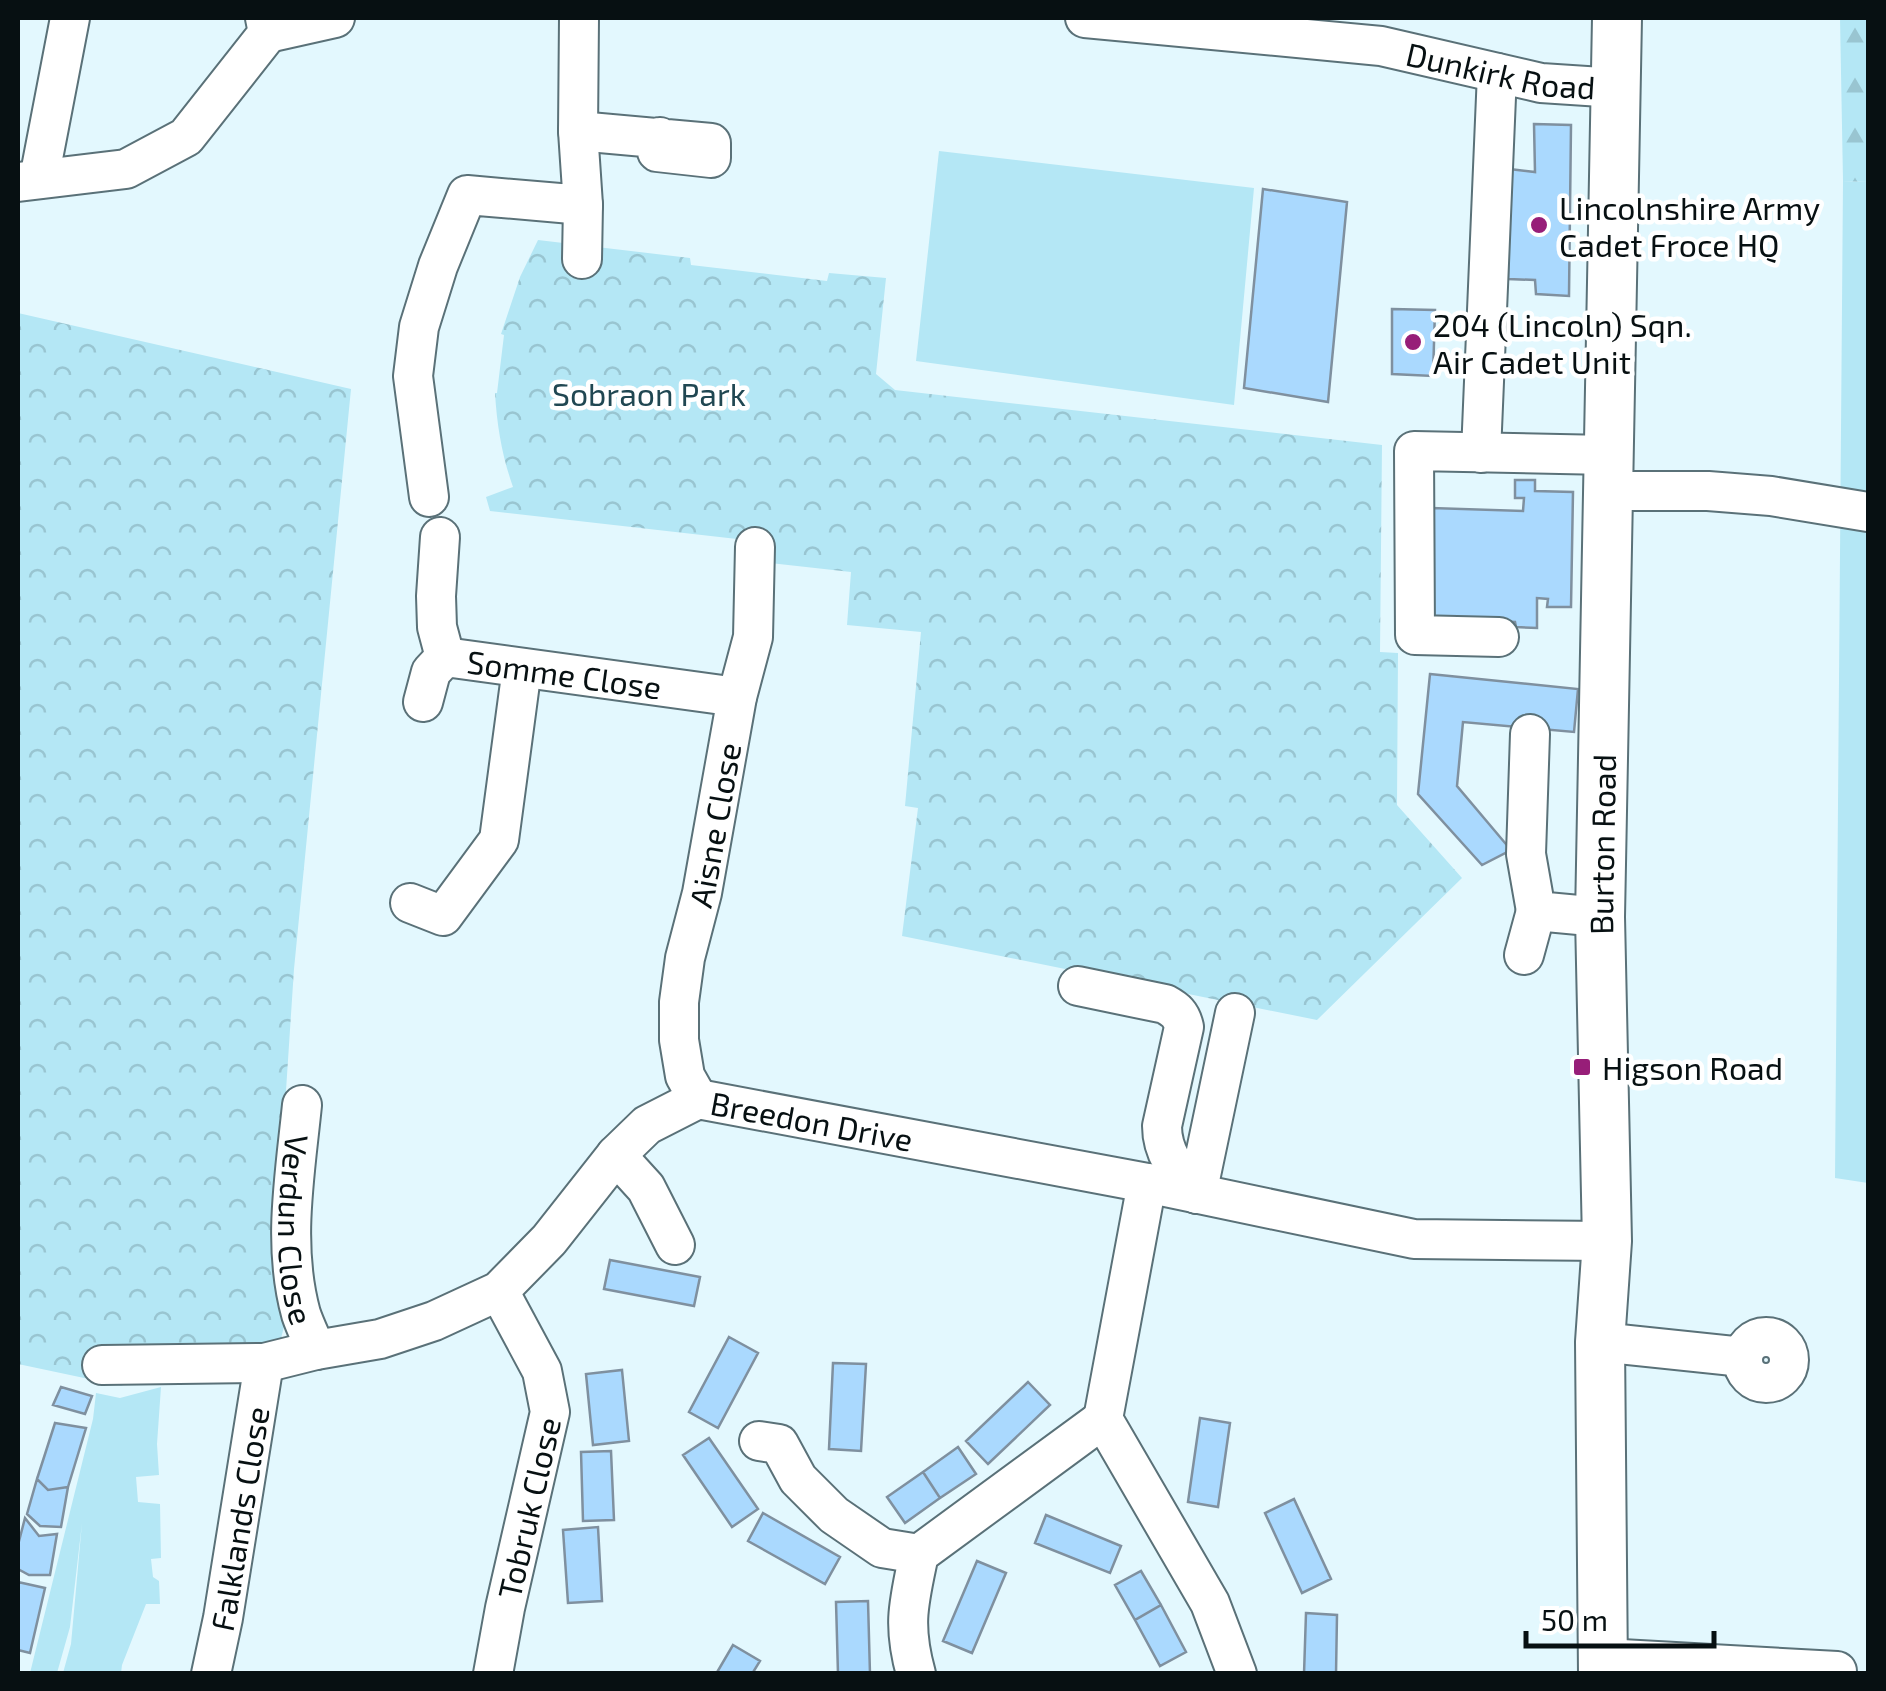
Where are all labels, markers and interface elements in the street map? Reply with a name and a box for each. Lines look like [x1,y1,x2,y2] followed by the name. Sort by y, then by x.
[1403,33,1597,106] street label: Dunkirk Road
[1559,188,1820,264] place label: Lincolnshire Army Cadet Froce HQ
[1528,214,1550,236] marker: Lincolnshire Army Cadet Froce HQ
[1433,305,1692,380] place label: 204 (Lincoln) Sqn. Air Cadet Unit
[1402,331,1424,353] marker: 204 (Lincoln) Sqn. Air Cadet Unit
[552,374,746,412] park label: Sobraon Park
[465,641,664,705] street label: Somme Close
[680,739,748,911] street label: Aisne Close
[1581,754,1622,935] street label: Burton Road
[1602,1048,1783,1086] place label: Higson Road
[1571,1056,1593,1078] marker: Higson Road
[708,1083,916,1158] street label: Breedon Drive
[272,1133,322,1329] street label: Verdun Close
[202,1404,276,1634] street label: Falklands Close
[489,1413,567,1602] street label: Tobruk Close
[1526,1586,1714,1648] scale bar
[1541,1601,1608,1637] text: 50 m

